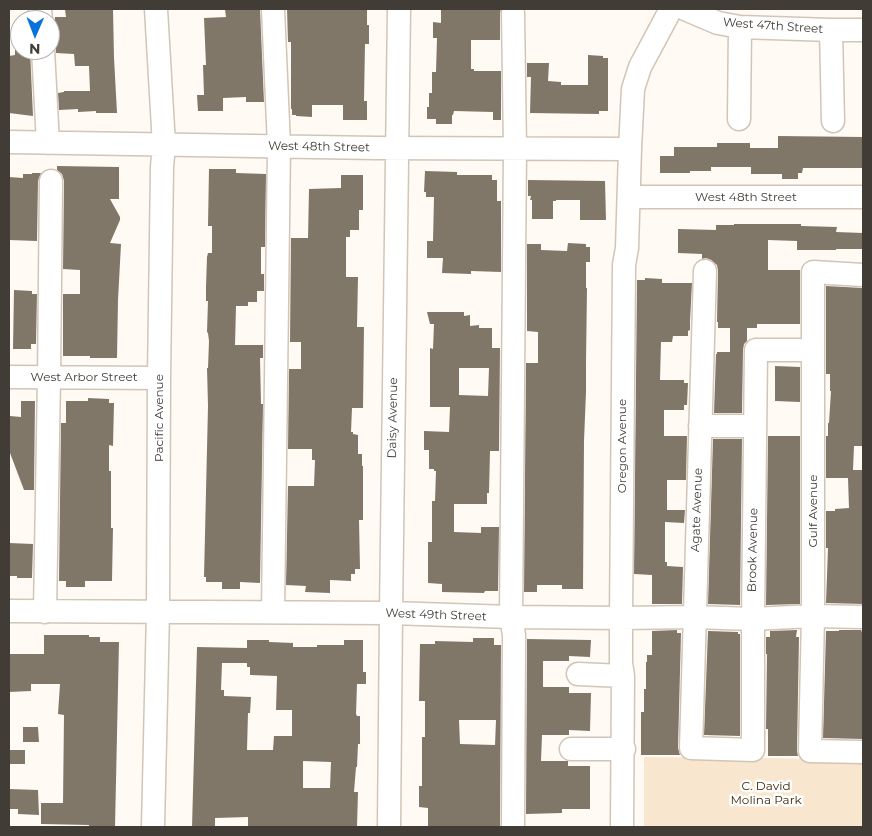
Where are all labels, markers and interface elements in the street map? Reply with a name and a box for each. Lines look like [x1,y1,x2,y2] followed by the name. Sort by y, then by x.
[10,10,60,60] north arrow
[722,15,824,37] street label: West 47th Street
[29,40,41,58] text: N
[268,139,370,155] street label: West 48th Street
[695,190,797,204] street label: West 48th Street
[30,370,138,384] street label: West Arbor Street
[152,374,166,462] street label: Pacific Avenue
[385,377,401,459] street label: Daisy Avenue
[615,399,629,493] street label: Oregon Avenue
[688,468,706,552] street label: Agate Avenue
[806,474,820,548] street label: Gulf Avenue
[745,508,761,592] street label: Brook Avenue
[385,606,487,624] street label: West 49th Street
[730,779,802,807] park label: C. David Molina Park

